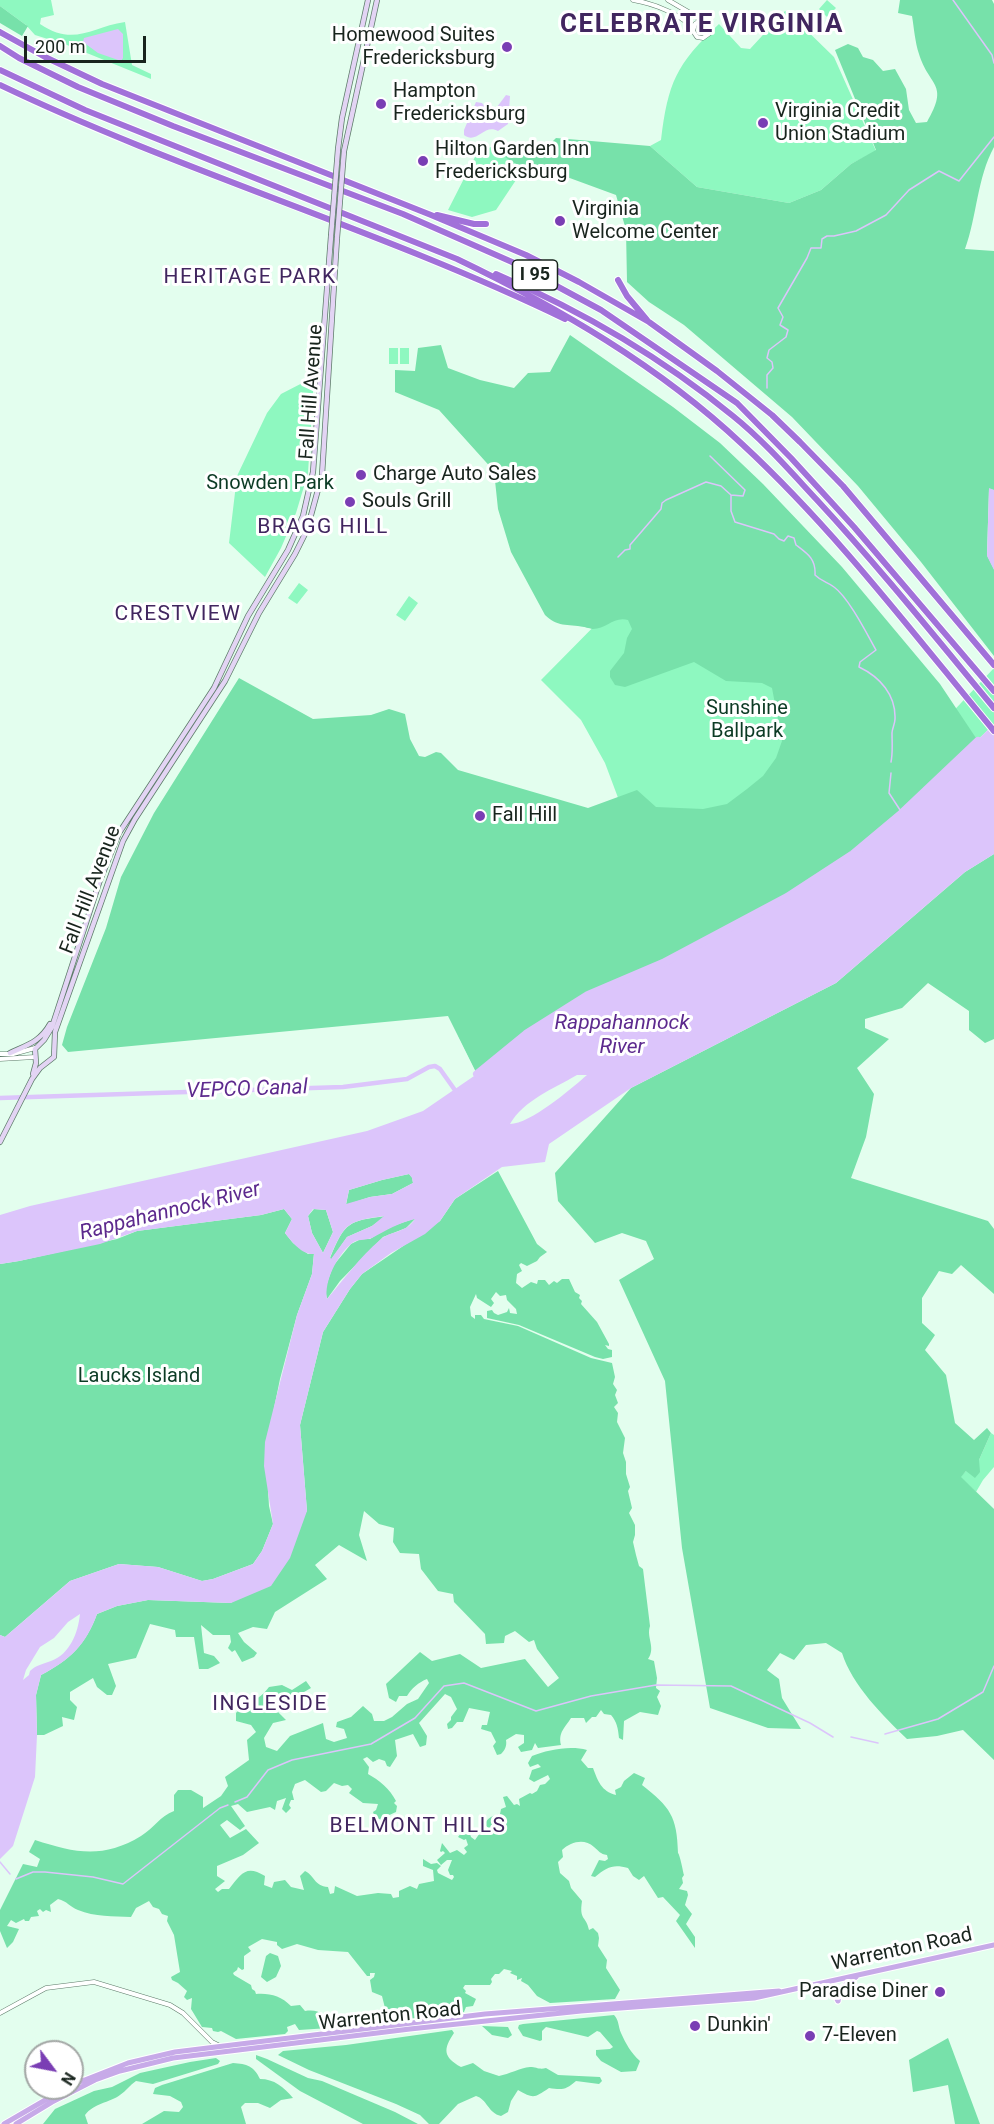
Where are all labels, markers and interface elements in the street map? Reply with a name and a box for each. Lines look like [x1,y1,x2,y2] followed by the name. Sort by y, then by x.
[560,9,844,41] district label: CELEBRATE VIRGINIA
[27,24,148,62] scale bar
[332,24,495,71] place label: Homewood Suites Fredericksburg
[35,36,86,57] text: 200 m
[500,40,514,54] marker: Homewood Suites Fredericksburg
[393,80,526,127] place label: Hampton Fredericksburg
[374,97,388,111] marker: Hampton Fredericksburg
[775,100,905,147] place label: Virginia Credit Union Stadium
[756,116,770,130] marker: Virginia Credit Union Stadium
[435,138,589,185] place label: Hilton Garden Inn Fredericksburg
[416,154,430,168] marker: Hilton Garden Inn Fredericksburg
[572,198,718,245] place label: Virginia Welcome Center
[553,214,567,228] marker: Virginia Welcome Center
[512,260,558,290] road number: I 95
[163,265,337,291] district label: HERITAGE PARK
[295,324,329,460] street label: Fall Hill Avenue
[373,463,537,487] place label: Charge Auto Sales
[354,468,368,482] marker: Charge Auto Sales
[206,472,334,496] park label: Snowden Park
[362,490,451,514] place label: Souls Grill
[343,495,357,509] marker: Souls Grill
[257,515,389,541] district label: BRAGG HILL
[115,602,241,628] district label: CRESTVIEW
[706,697,788,744] park label: Sunshine Ballpark
[492,804,557,828] place label: Fall Hill
[473,809,487,823] marker: Fall Hill
[56,822,126,958] street label: Fall Hill Avenue
[554,1011,690,1061] water label: Rappahannock River
[186,1075,308,1105] water label: VEPCO Canal
[77,1177,263,1247] water label: Rappahannock River
[78,1365,200,1389] park label: Laucks Island
[212,1692,328,1718] district label: INGLESIDE
[330,1814,506,1840] district label: BELMONT HILLS
[830,1923,974,1977] street label: Warrenton Road
[799,1980,928,2004] place label: Paradise Diner
[933,1985,947,1999] marker: Paradise Diner
[318,1998,462,2036] street label: Warrenton Road
[707,2014,771,2038] place label: Dunkin'
[688,2019,702,2033] marker: Dunkin'
[822,2024,897,2048] place label: 7-Eleven
[803,2029,817,2043] marker: 7-Eleven
[24,2040,84,2100] north arrow
[57,2069,79,2089] text: N

